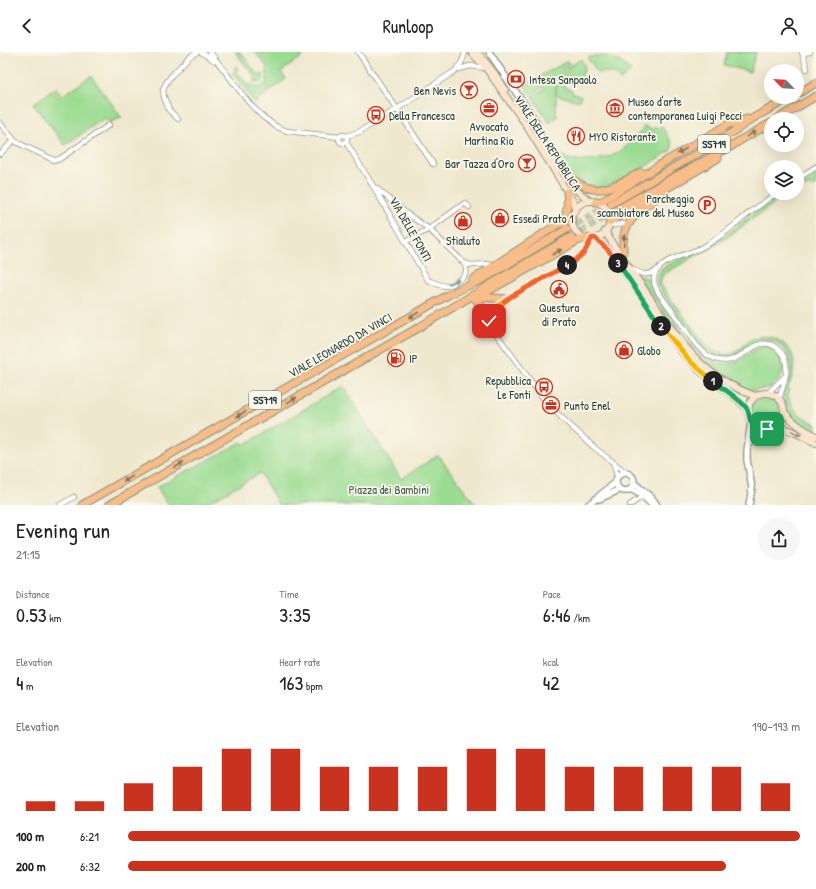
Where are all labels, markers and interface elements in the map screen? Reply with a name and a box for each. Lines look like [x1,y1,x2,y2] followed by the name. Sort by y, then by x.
[383,14,433,39] text: Runloop
[16,15,38,37] icon: back
[778,15,800,37] icon: person
[764,64,804,104] north arrow
[764,64,804,200] map controls
[506,69,526,89] bank icon: Intesa Sanpaolo
[529,71,597,88] place label: Intesa Sanpaolo
[459,80,479,100] bar icon: Ben Nevis
[414,82,456,99] place label: Ben Nevis
[511,92,586,195] street label: VIALE DELLA REPUBBLICA
[628,93,742,124] place label: Museo d'arte contemporanea Luigi Pecci
[479,98,499,118] office icon: Avvocato Martina Rio
[605,98,625,118] museum icon: Museo d'arte contemporanea Luigi Pecci
[366,105,386,125] bus stop icon: Della Francesca
[389,107,455,124] place label: Della Francesca
[764,112,804,152] button: locate
[464,118,514,149] place label: Avvocato Martina Rio
[566,126,586,146] restaurant icon: MYO Ristorante
[589,128,656,145] place label: MYO Ristorante
[745,131,757,138] one-way arrow
[698,135,730,153] road number: SS719
[676,148,688,155] one-way arrow
[517,153,537,173] bar icon: Bar Tazza d'Oro
[445,155,514,172] place label: Bar Tazza d'Oro
[764,160,804,200] button: layers
[597,190,694,221] place label: Parcheggio scambiatore del Museo
[386,193,436,265] street label: VIA DELLE FONTI
[697,195,717,215] parking icon: Parcheggio scambiatore del Museo
[490,208,510,228] shop icon: Essedi Prato 1
[513,210,574,227] place label: Essedi Prato 1
[453,211,473,231] shop icon: Stialuto
[446,232,480,249] place label: Stialuto
[620,234,627,246] one-way arrow
[551,249,563,256] one-way arrow
[608,253,628,273] pin: 3
[557,255,577,275] pin: 4
[616,256,620,270] text: 3
[565,258,569,272] text: 4
[448,279,460,285] one-way arrow
[549,279,569,299] public building icon: Questura di Prato
[539,299,579,330] place label: Questura di Prato
[472,304,506,338] pin
[285,308,395,382] street label: VIALE LEONARDO DA VINCI
[478,310,500,332] icon: check
[408,311,420,318] one-way arrow
[651,316,671,336] pin: 2
[658,319,664,333] text: 2
[614,340,634,360] shop icon: Globo
[637,342,661,359] place label: Globo
[386,348,406,368] fuel station icon: IP
[409,350,418,367] place label: IP
[703,371,723,391] pin: 1
[486,372,531,403] place label: Repubblica Le Fonti
[711,374,715,388] text: 1
[534,377,554,397] bus stop icon: Repubblica Le Fonti
[249,391,281,409] road number: SS719
[541,395,561,415] office icon: Punto Enel
[286,397,298,404] one-way arrow
[564,397,611,414] place label: Punto Enel
[235,411,247,418] one-way arrow
[750,412,784,446] pin
[756,418,778,440] icon: arrive
[791,430,802,436] one-way arrow
[173,461,185,468] one-way arrow
[122,476,134,483] one-way arrow
[349,481,429,498] park label: Piazza dei Bambini
[16,515,110,545] text: Evening run
[758,518,800,560] button: share
[16,545,40,563] text: 21:15
[16,587,50,601] text: Distance
[279,587,299,601] text: Time
[543,587,561,601] text: Pace
[16,601,47,628] text: 0.53
[279,601,310,628] text: 3:35
[543,601,571,628] text: 6:46
[47,611,61,625] text: km
[571,611,590,625] text: /km
[16,655,53,669] text: Elevation
[279,655,320,669] text: Heart rate
[543,655,559,669] text: kcal
[16,669,24,696] text: 4
[279,669,304,696] text: 163
[543,669,560,696] text: 42
[24,679,34,693] text: m
[304,679,323,693] text: bpm
[16,717,59,735] text: Elevation
[752,717,800,735] text: 190–193 m
[16,827,44,845] text: 100 m
[80,827,99,845] text: 6:21
[16,857,46,875] text: 200 m
[80,857,100,875] text: 6:32

